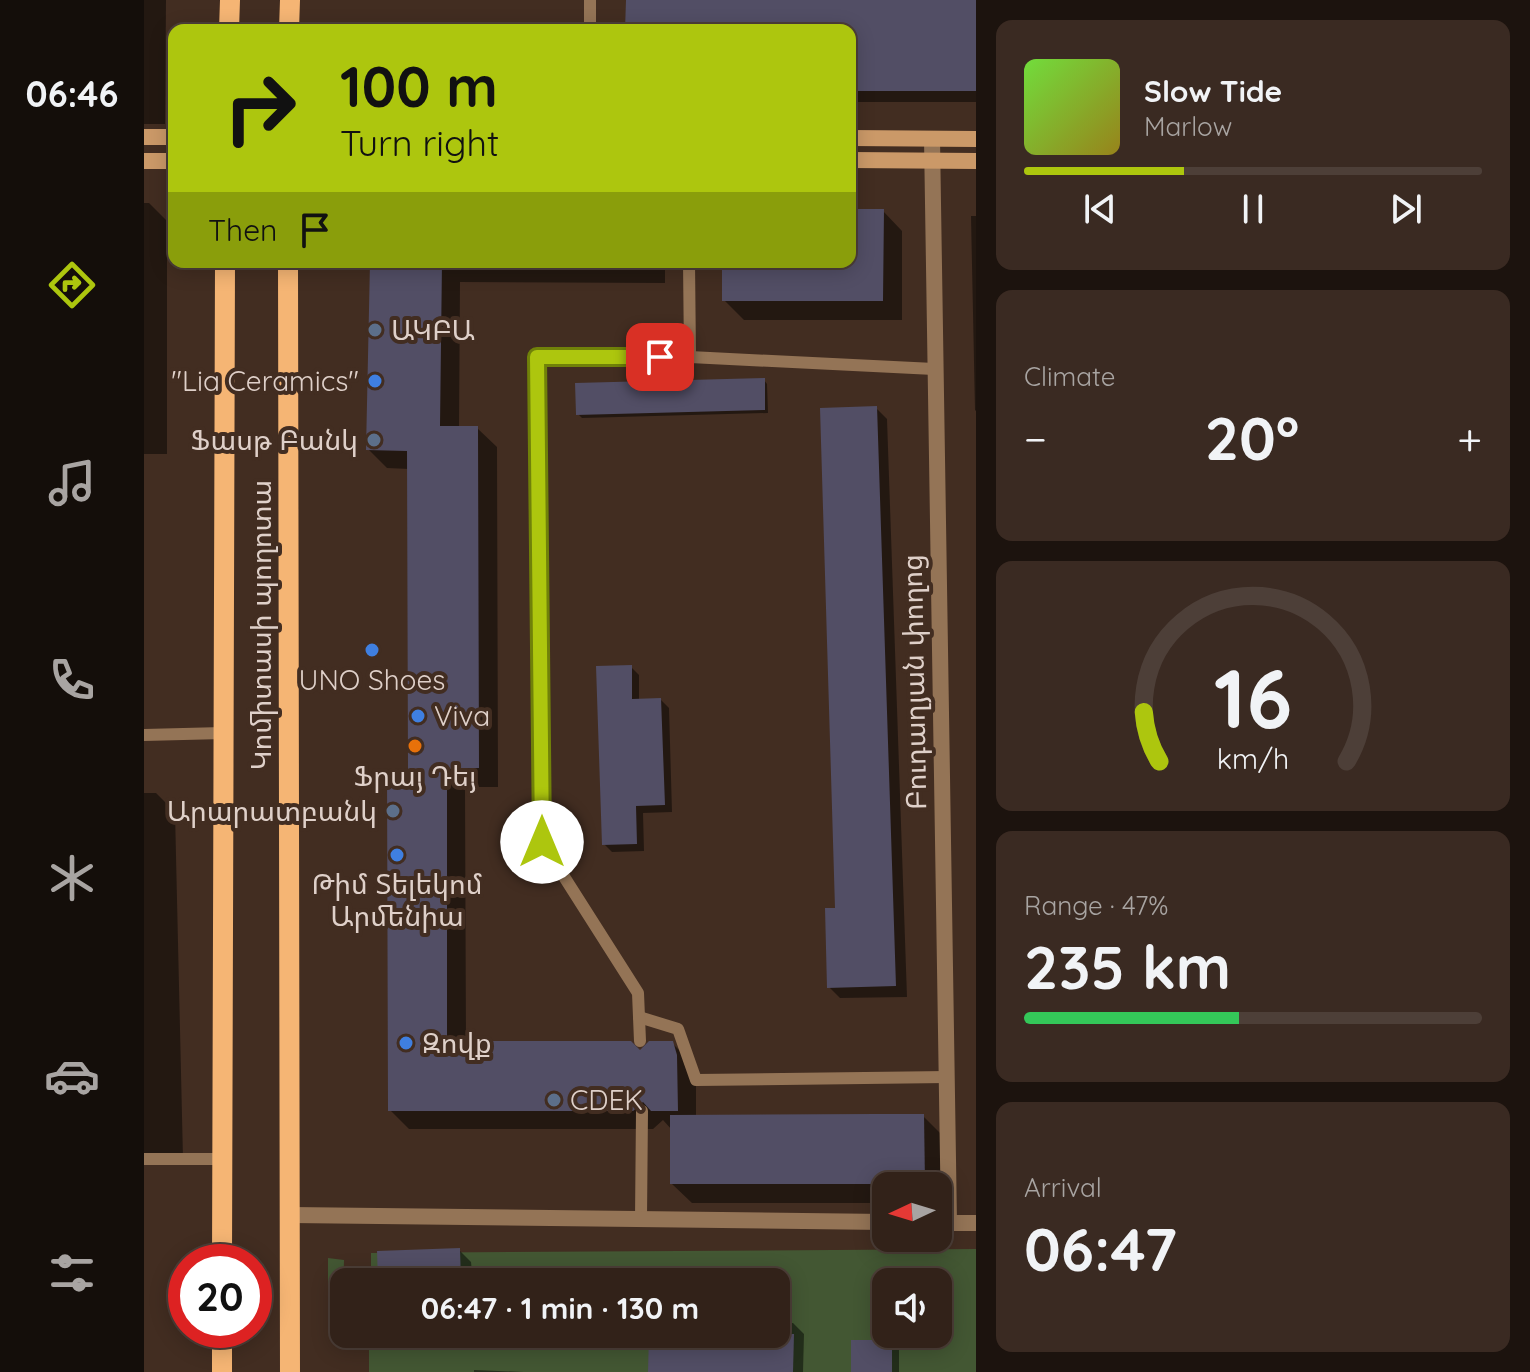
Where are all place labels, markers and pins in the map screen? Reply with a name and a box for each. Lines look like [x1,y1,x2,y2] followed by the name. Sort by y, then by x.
[391,312,475,347] place label: ԱԿԲԱ
[366,321,384,339] marker: ԱԿԲԱ
[626,323,694,391] pin
[171,363,359,398] place label: "Lia Ceramics"
[366,372,384,390] marker: "Lia Ceramics"
[191,422,358,457] place label: Ֆասթ Բանկ
[365,431,383,449] marker: Ֆասթ Բանկ
[363,641,381,659] marker: UNO Shoes
[299,662,445,697] place label: UNO Shoes
[434,698,490,733] place label: Viva
[409,707,427,725] marker: Viva
[406,737,424,755] marker: Ֆրայ Դեյ
[354,758,476,793] place label: Ֆրայ Դեյ
[167,793,377,828] place label: Արարատբանկ
[384,802,402,820] marker: Արարատբանկ
[388,846,406,864] marker: Թիմ Տելեկոմ Արմենիա
[311,866,483,933] place label: Թիմ Տելեկոմ Արմենիա
[422,1025,492,1060] place label: Զովք
[397,1034,415,1052] marker: Զովք
[570,1082,643,1117] place label: CDEK
[545,1091,563,1109] marker: CDEK

